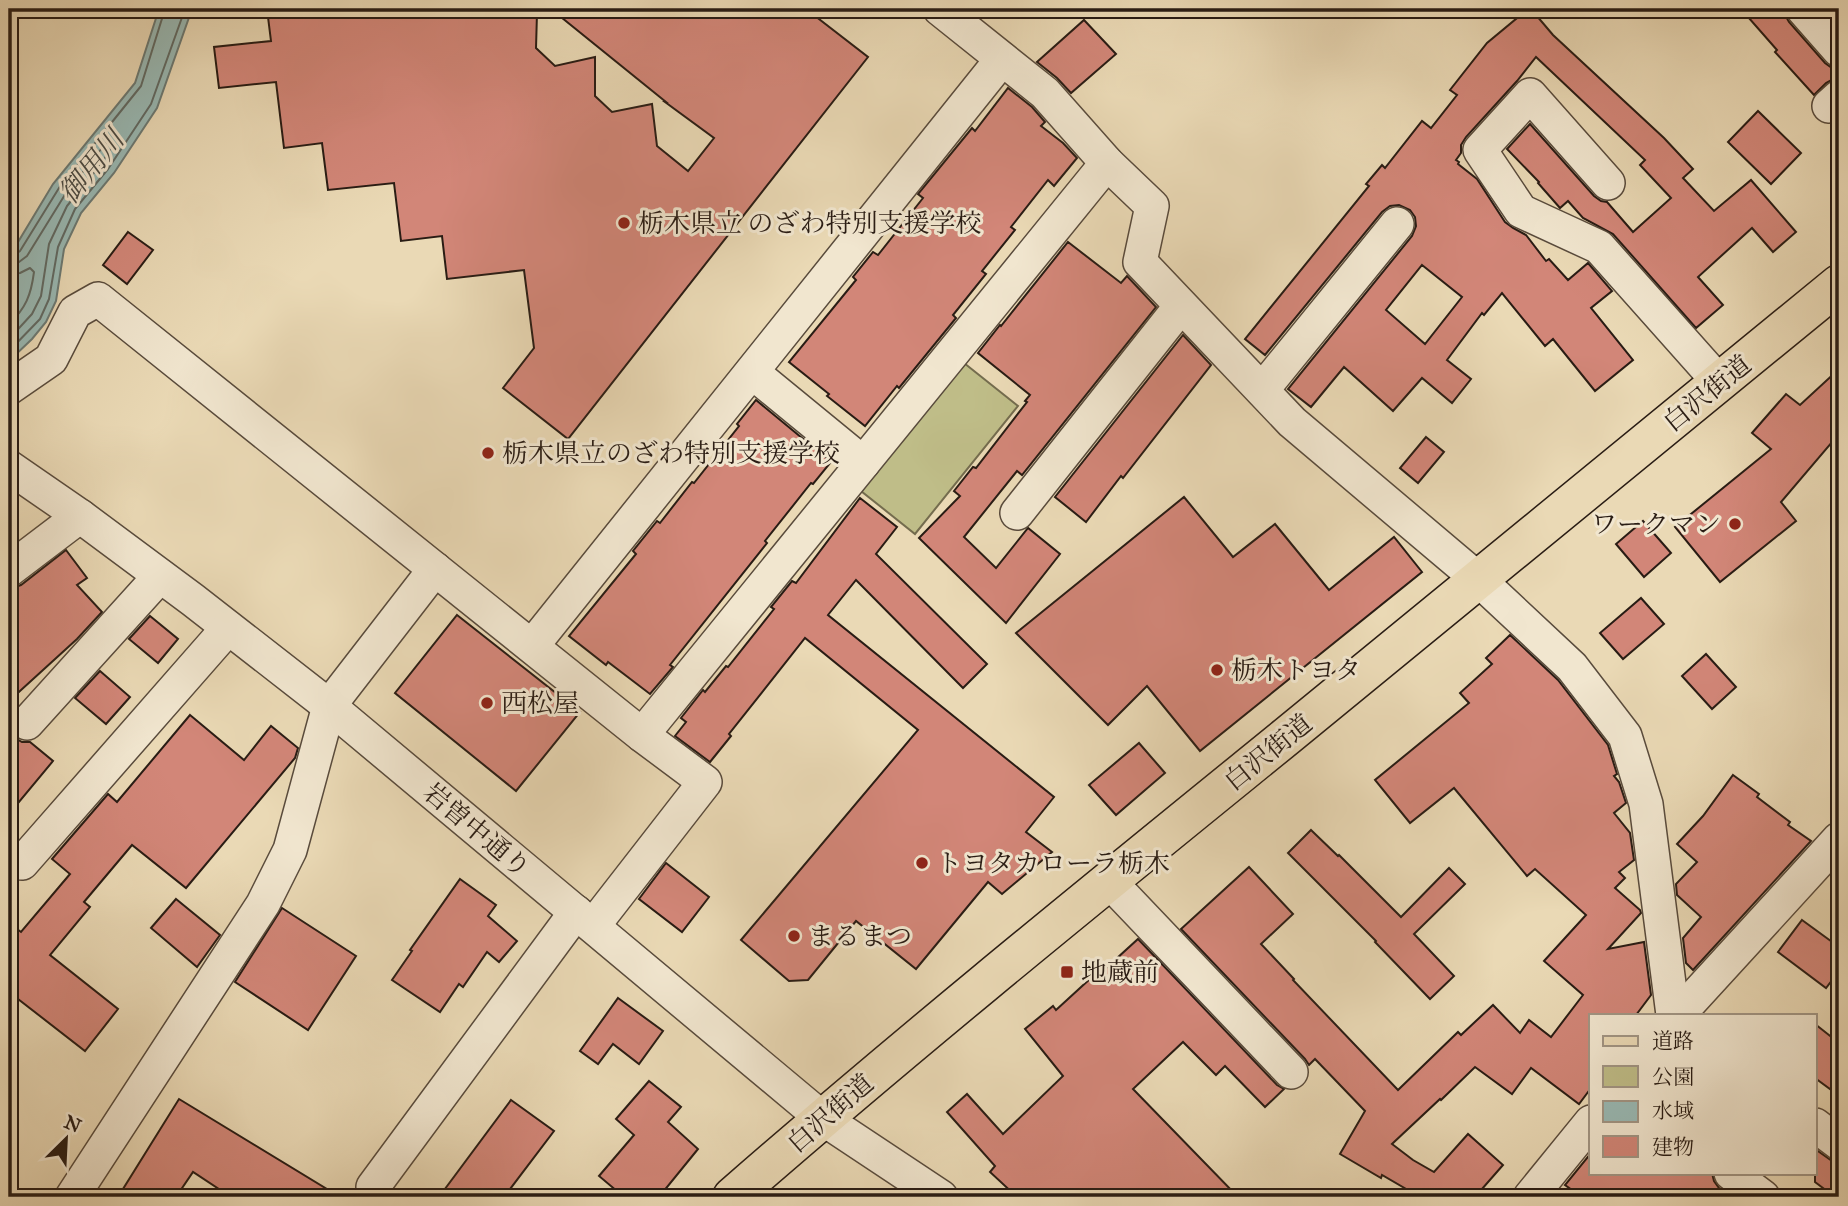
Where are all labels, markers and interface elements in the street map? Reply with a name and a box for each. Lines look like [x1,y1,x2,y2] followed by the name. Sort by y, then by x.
[51,120,133,210] water label: 御用川
[638,207,982,239] place label: 栃木県立 のざわ特別支援学校
[616,215,632,231] marker: 栃木県立 のざわ特別支援学校
[1657,348,1757,438] street label: 白沢街道
[502,437,840,469] place label: 栃木県立のざわ特別支援学校
[480,445,496,461] marker: 栃木県立のざわ特別支援学校
[1591,508,1721,540] place label: ワークマン
[1727,516,1743,532] marker: ワークマン
[1231,654,1361,686] place label: 栃木トヨタ
[1209,662,1225,678] marker: 栃木トヨタ
[501,687,579,719] place label: 西松屋
[479,695,495,711] marker: 西松屋
[1218,707,1318,797] street label: 白沢街道
[417,776,537,884] street label: 岩曽中通り
[936,847,1170,879] place label: トヨタカローラ栃木
[914,855,930,871] marker: トヨタカローラ栃木
[808,920,912,952] place label: まるまつ
[786,928,802,944] marker: まるまつ
[1081,956,1159,988] place label: 地蔵前
[1059,964,1075,980] marker: 地蔵前
[1589,1014,1816,1174] legend
[1652,1028,1694,1054] text: 道路
[1652,1064,1694,1090] text: 公園
[780,1067,880,1159] street label: 白沢街道
[1652,1098,1694,1124] text: 水域
[32,1104,102,1174] north arrow
[61,1110,85,1138] text: N
[1652,1134,1694,1160] text: 建物

